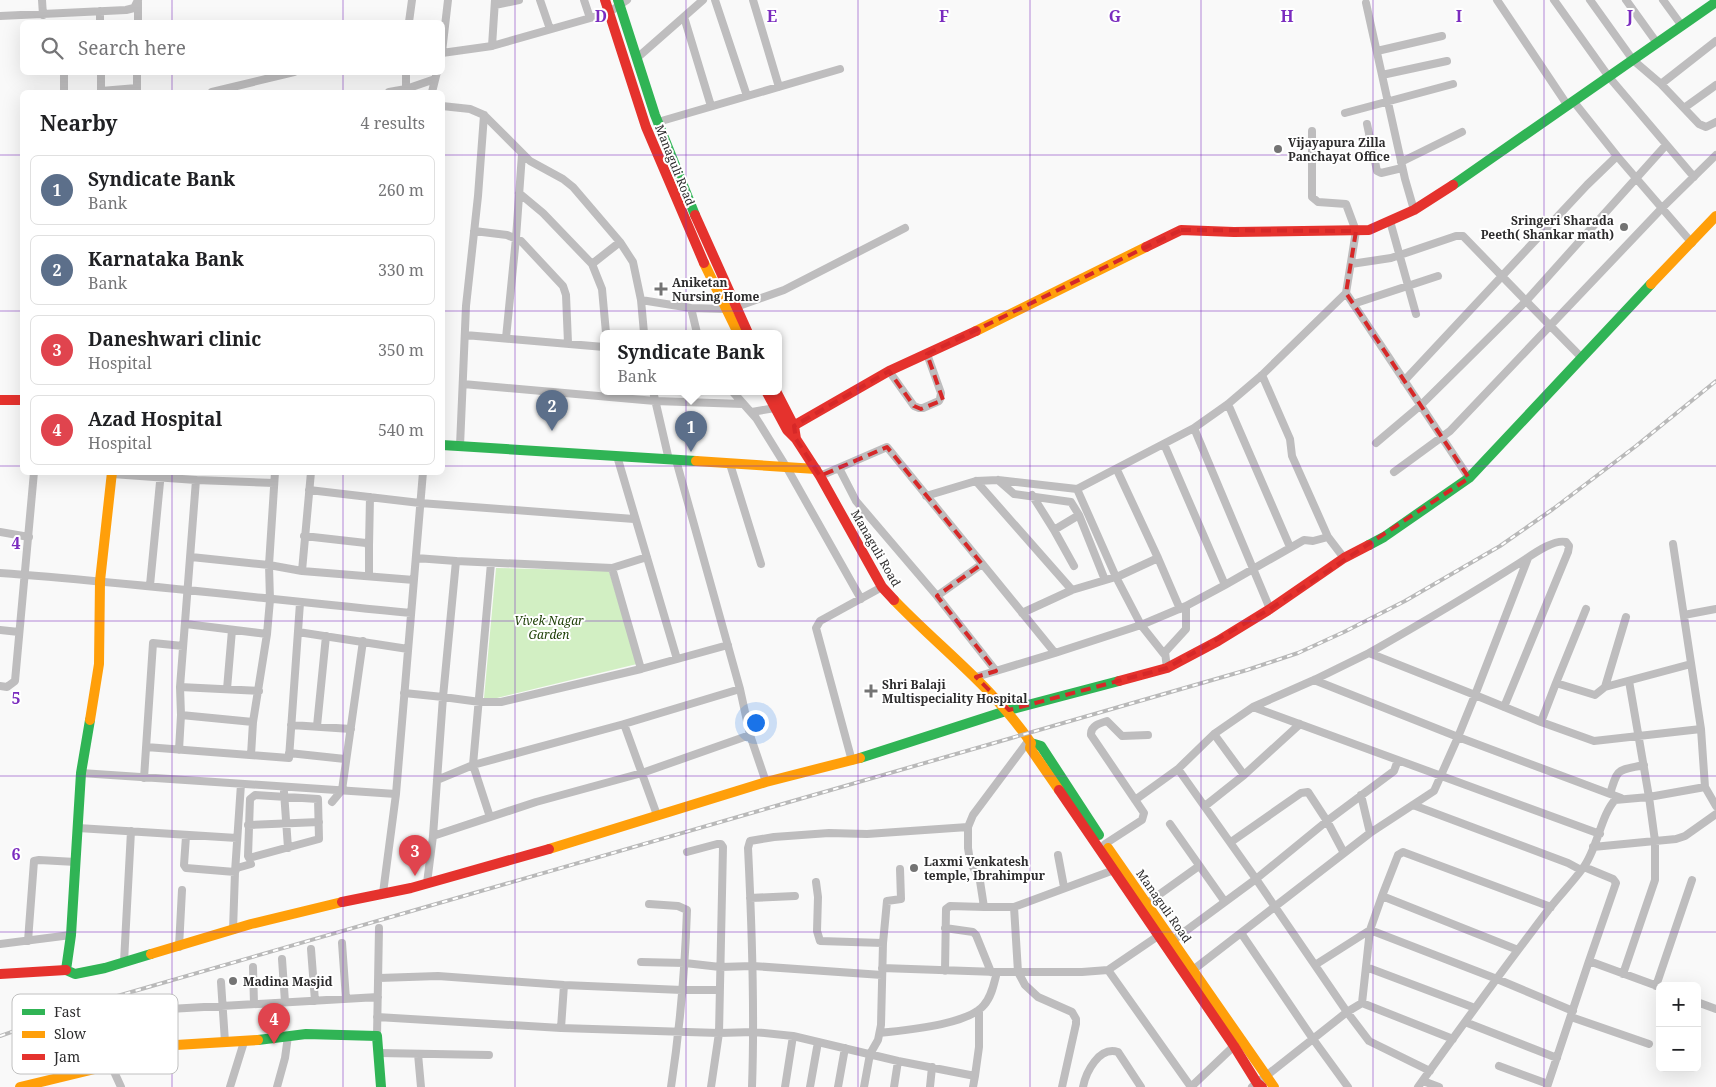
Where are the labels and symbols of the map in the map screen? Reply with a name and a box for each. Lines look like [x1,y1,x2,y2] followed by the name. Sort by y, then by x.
[595,5,607,27] text: D
[767,5,777,27] text: E
[939,5,949,27] text: F
[1109,5,1121,27] text: G
[1280,5,1294,27] text: H
[1456,5,1462,27] text: I
[1626,5,1634,27] text: J
[651,122,699,209] street label: Managuli Road
[1288,134,1390,165] place label: Vijayapura Zilla Panchayat Office
[1272,143,1284,155] marker: Vijayapura Zilla Panchayat Office
[1481,212,1614,243] place label: Sringeri Sharada Peeth( Shankar math)
[1618,221,1630,233] marker: Sringeri Sharada Peeth( Shankar math)
[672,274,760,305] place label: Aniketan Nursing Home
[654,282,668,296] marker: Aniketan Nursing Home
[536,390,568,431] pin: 2
[675,411,707,452] pin: 1
[847,506,905,590] street label: Managuli Road
[11,532,21,554] text: 4
[514,612,584,643] park label: Vivek Nagar Garden
[882,676,1028,707] place label: Shri Balaji Multispeciality Hospital
[864,684,878,698] marker: Shri Balaji Multispeciality Hospital
[11,687,21,709] text: 5
[743,710,769,736] your location
[399,835,431,876] pin: 3
[11,843,21,865] text: 6
[924,853,1046,884] place label: Laxmi Venkatesh temple, Ibrahimpur
[908,862,920,874] marker: Laxmi Venkatesh temple, Ibrahimpur
[1132,866,1196,947] street label: Managuli Road
[243,973,333,990] place label: Madina Masjid
[227,975,239,987] marker: Madina Masjid
[12,994,178,1074] legend
[54,1002,81,1021] text: Fast
[258,1003,290,1044] pin: 4
[54,1024,87,1043] text: Slow
[53,1047,80,1066] text: Jam

